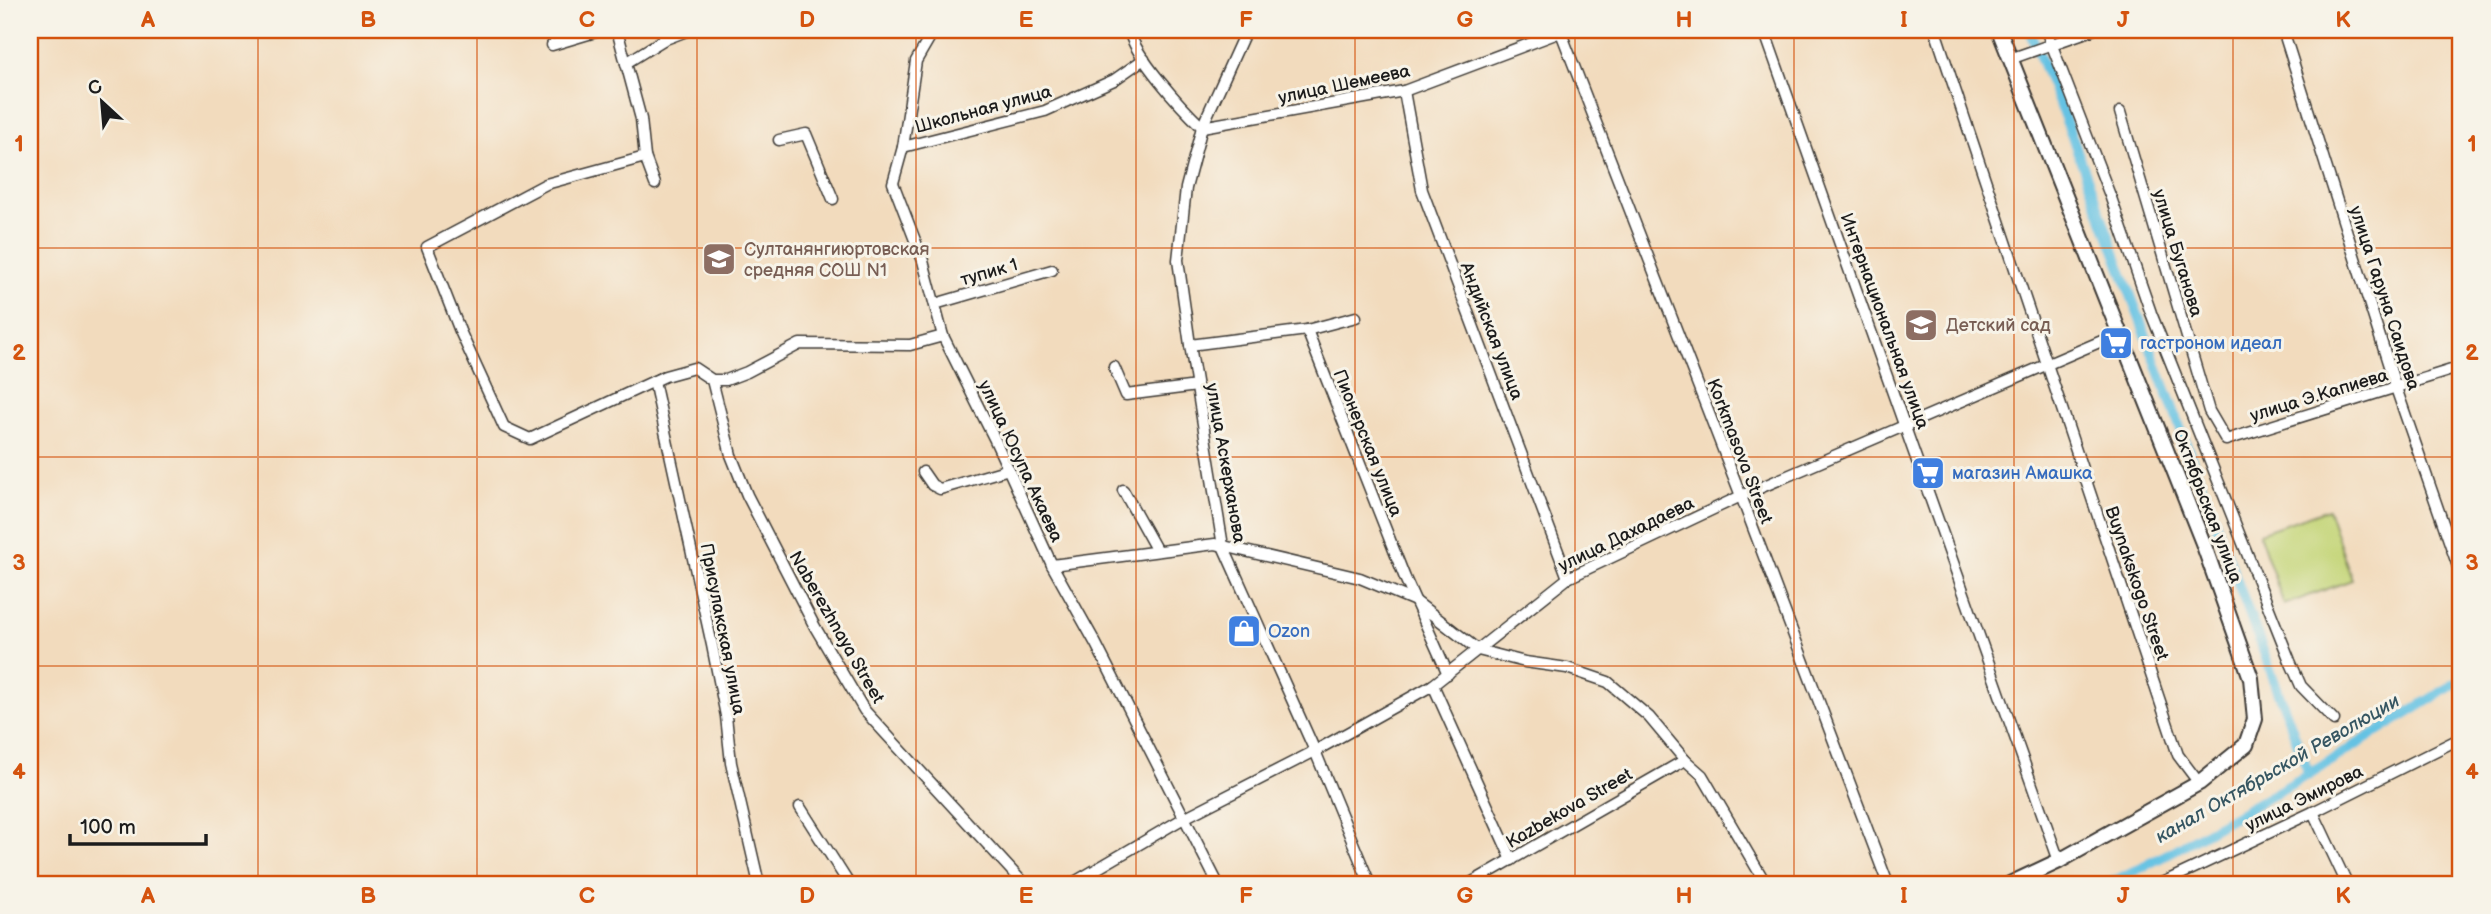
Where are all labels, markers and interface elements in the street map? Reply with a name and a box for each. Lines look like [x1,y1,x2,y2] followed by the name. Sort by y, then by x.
[140,6,156,34] text: A
[360,6,376,34] text: B
[579,6,595,34] text: C
[799,6,815,34] text: D
[1019,6,1034,34] text: E
[1239,6,1253,34] text: F
[1457,6,1474,34] text: G
[1675,6,1693,34] text: H
[1900,6,1908,34] text: I
[2117,6,2130,34] text: J
[2335,6,2351,34] text: K
[1276,60,1412,109] street label: улица Шемеева
[66,66,136,136] north arrow
[84,75,106,101] text: С
[913,81,1054,138] street label: Школьная улица
[14,130,24,158] text: 1
[2467,130,2477,158] text: 1
[2148,187,2207,320] street label: улица Буганова
[2345,203,2424,393] street label: улица Гаруна Саидова
[1836,210,1934,432] street label: Интернациональная улица
[744,239,930,281] place label: Султанянгиюртовская средняя СОШ N1
[700,240,738,278] school or university icon: Султанянгиюртовская средняя СОШ N1
[958,254,1020,291] street label: тупик 1
[1455,258,1528,403] street label: Андийская улица
[1902,306,1940,344] school or university icon: Детский сад
[1946,315,2051,336] place label: Детский сад
[2097,324,2135,362] supermarket icon: гастроном идеал
[2140,333,2282,354] place label: гастроном идеал
[12,339,26,367] text: 2
[2465,339,2479,367] text: 2
[2248,364,2391,426] street label: улица Э.Капиева
[1328,367,1407,520] street label: Пионерская улица
[1702,376,1777,527] street label: Korkmasova Street
[974,377,1067,546] street label: улица Юсупа Акаева
[1201,381,1250,545] street label: улица Аскерханова
[2168,426,2247,586] street label: Октябрьская улица
[1909,454,1947,492] supermarket icon: магазин Амашка
[1952,463,2093,484] place label: магазин Амашка
[1555,492,1698,576] street label: улица Дахадаева
[2100,503,2173,664] street label: Buynakskogo Street
[696,542,750,717] street label: Присулакская улица
[784,548,889,707] street label: Naberezhnaya Street
[12,549,26,577] text: 3
[2465,549,2479,577] text: 3
[1225,612,1263,650] shop icon: Ozon
[1268,621,1310,642] place label: Ozon
[2152,690,2404,849] water label: канал Октябрьской Революции
[12,758,26,786] text: 4
[2465,758,2479,786] text: 4
[2242,761,2367,836] street label: улица Эмирова
[1502,764,1636,853] street label: Kazbekova Street
[70,802,206,846] scale bar
[80,815,136,840] text: 100 m
[140,882,156,910] text: A
[360,882,376,910] text: B
[579,882,595,910] text: C
[799,882,815,910] text: D
[1019,882,1034,910] text: E
[1239,882,1253,910] text: F
[1457,882,1474,910] text: G
[1675,882,1693,910] text: H
[1900,882,1908,910] text: I
[2117,882,2130,910] text: J
[2335,882,2351,910] text: K

